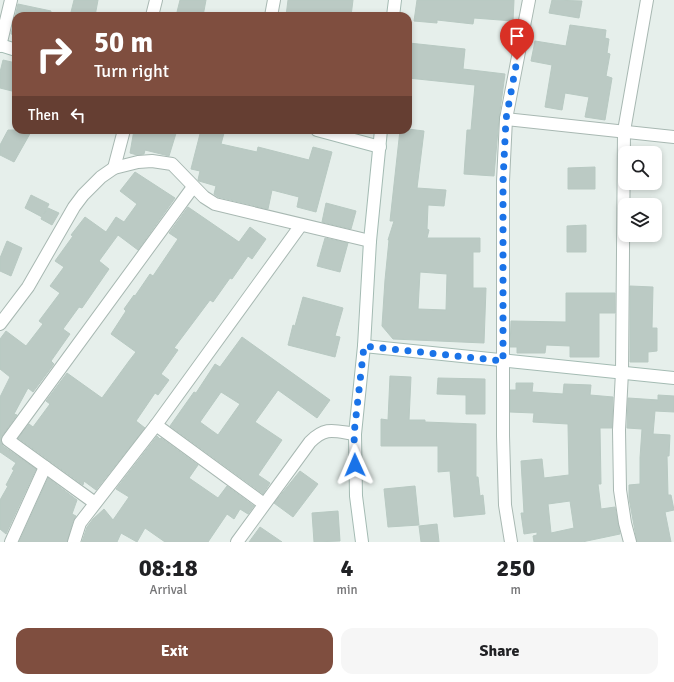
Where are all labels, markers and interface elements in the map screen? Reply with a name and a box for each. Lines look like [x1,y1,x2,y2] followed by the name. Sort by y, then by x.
[500,19,534,60] pin
[506,25,528,47] icon: arrive
[94,26,153,60] text: 50 m
[28,28,80,80] icon: right
[94,60,169,82] text: Turn right
[67,104,89,126] icon: left
[28,106,59,124] text: Then
[618,146,662,242] map controls
[618,146,662,190] button: search
[618,198,662,242] button: layers
[334,444,376,486] position arrow
[139,553,198,583] text: 08:18
[341,553,353,583] text: 4
[496,553,535,583] text: 250
[150,582,187,598] text: Arrival
[337,582,358,598] text: min
[511,582,521,598] text: m
[16,628,333,674] button: Exit
[341,628,658,674] button: Share

